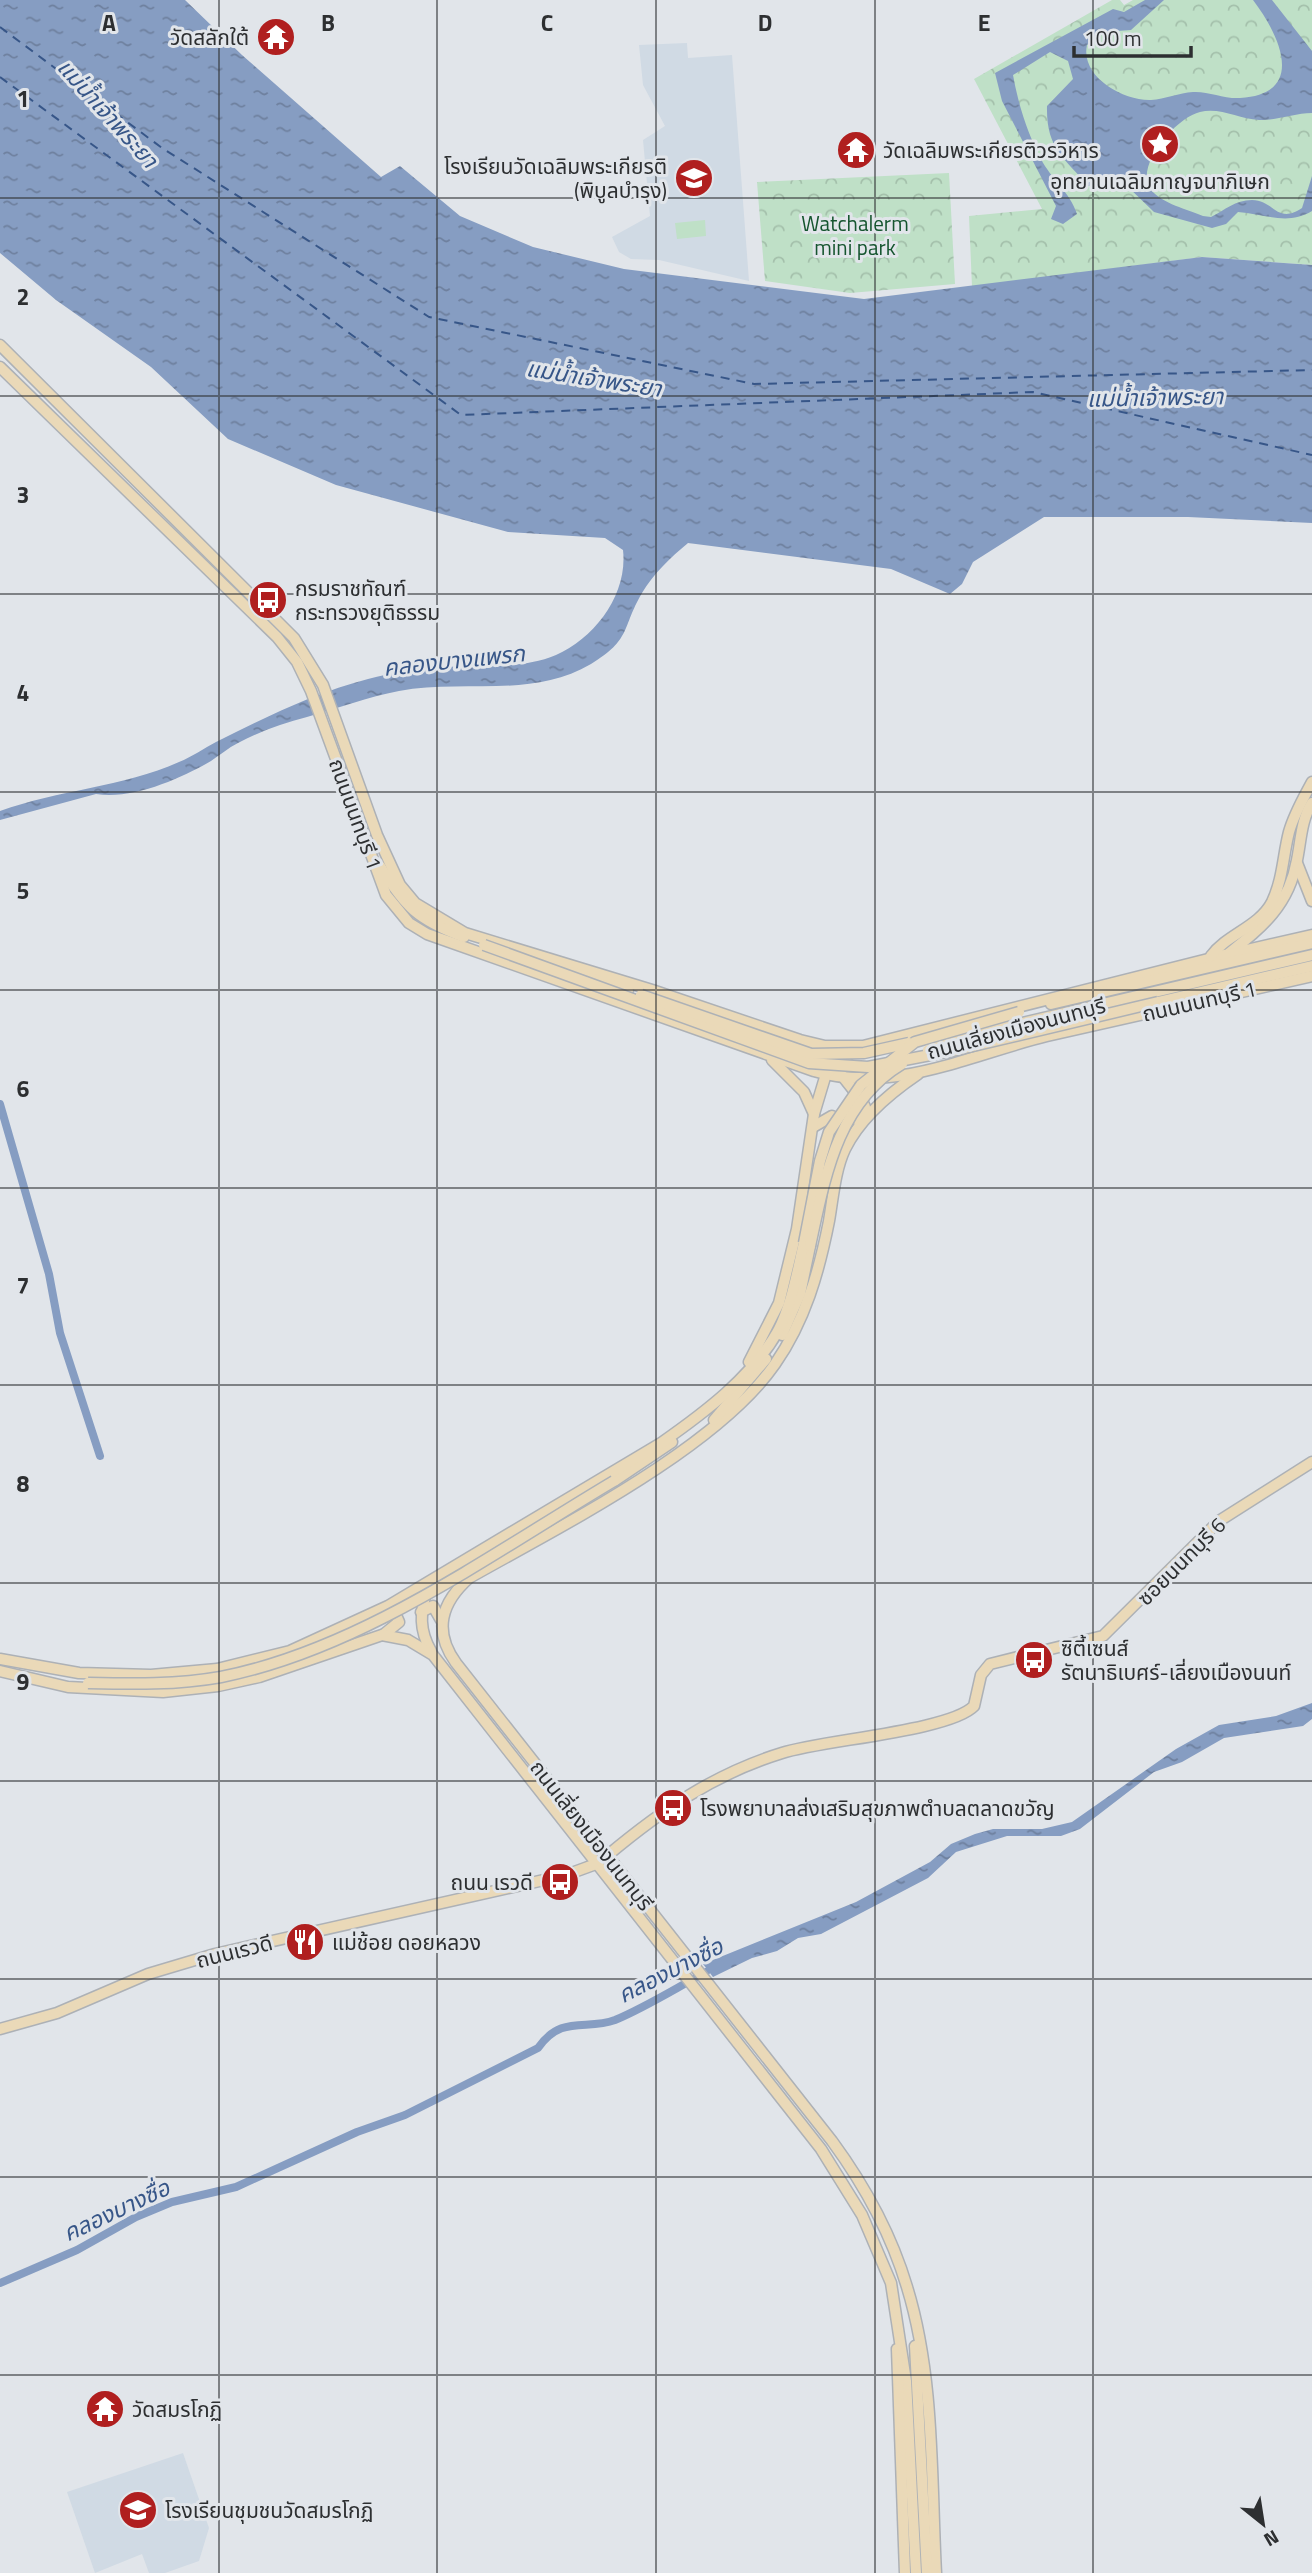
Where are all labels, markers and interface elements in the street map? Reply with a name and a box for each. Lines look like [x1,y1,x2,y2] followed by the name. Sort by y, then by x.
[102,5,116,40] text: A
[321,5,335,40] text: B
[541,5,553,40] text: C
[758,5,772,40] text: D
[978,5,990,40] text: E
[1074,14,1191,58] scale bar
[255,16,297,58] temple icon: วัดสลักใต้
[170,21,249,53] place label: วัดสลักใต้
[1084,22,1141,54] text: 100 m
[49,51,168,177] water label: แม่น้ำเจ้าพระยา
[17,81,29,116] text: 1
[1139,123,1181,165] place icon: อุทยานเฉลิมกาญจนาภิเษก
[835,129,877,171] temple icon: วัดเฉลิมพระเกียรติวรวิหาร
[883,134,1099,166] place label: วัดเฉลิมพระเกียรติวรวิหาร
[444,150,667,206] place label: โรงเรียนวัดเฉลิมพระเกียรติ (พิบูลบำรุง)
[673,157,715,199] school or university icon: โรงเรียนวัดเฉลิมพระเกียรติ (พิบูลบำรุง)
[1050,165,1270,197] place label: อุทยานเฉลิมกาญจนาภิเษก
[801,207,909,263] park label: Watchalerm mini park
[17,279,29,314] text: 2
[524,350,666,406] water label: แม่น้ำเจ้าพระยา
[1087,378,1225,416] water label: แม่น้ำเจ้าพระยา
[17,477,29,512] text: 3
[295,572,440,628] place label: กรมราชทัณฑ์ กระทรวงยุติธรรม
[247,579,289,621] bus stop icon: กรมราชทัณฑ์ กระทรวงยุติธรรม
[382,635,528,685] water label: คลองบางแพรก
[17,675,29,710] text: 4
[321,754,391,874] street label: ถนนนนทบุรี 1
[17,873,29,908] text: 5
[1139,972,1259,1030] street label: ถนนนนทบุรี 1
[923,989,1109,1067] street label: ถนนเลี่ยงเมืองนนทบุรี
[17,1071,30,1106] text: 6
[17,1268,29,1303] text: 7
[17,1466,30,1501] text: 8
[1129,1509,1233,1613] street label: ซอยนนทบุรี 6
[1061,1632,1291,1688] place label: ซิตี้เซนส์ รัตนาธิเบศร์-เลี่ยงเมืองนนท์
[1013,1639,1055,1681] bus stop icon: ซิตี้เซนส์ รัตนาธิเบศร์-เลี่ยงเมืองนนท์
[17,1664,30,1699] text: 9
[523,1753,661,1917] street label: ถนนเลี่ยงเมืองนนทบุรี
[652,1787,694,1829] bus stop icon: โรงพยาบาลส่งเสริมสุขภาพตำบลตลาดขวัญ
[700,1792,1055,1824] place label: โรงพยาบาลส่งเสริมสุขภาพตำบลตลาดขวัญ
[539,1861,581,1903] bus stop icon: ถนน เรวดี
[450,1866,533,1898] place label: ถนน เรวดี
[284,1921,326,1963] restaurant icon: แม่ช้อย ดอยหลวง
[192,1926,276,1976] street label: ถนนเรวดี
[332,1926,481,1958] place label: แม่ช้อย ดอยหลวง
[611,1928,730,2012] water label: คลองบางซื่อ
[57,2170,176,2250] water label: คลองบางซื่อ
[84,2388,126,2430] temple icon: วัดสมรโกฏิ
[132,2393,222,2425] place label: วัดสมรโกฏิ
[117,2489,159,2531] school or university icon: โรงเรียนชุมชนวัดสมรโกฏิ
[1228,2489,1298,2559] north arrow
[165,2494,373,2526] place label: โรงเรียนชุมชนวัดสมรโกฏิ
[1259,2523,1285,2555] text: N

